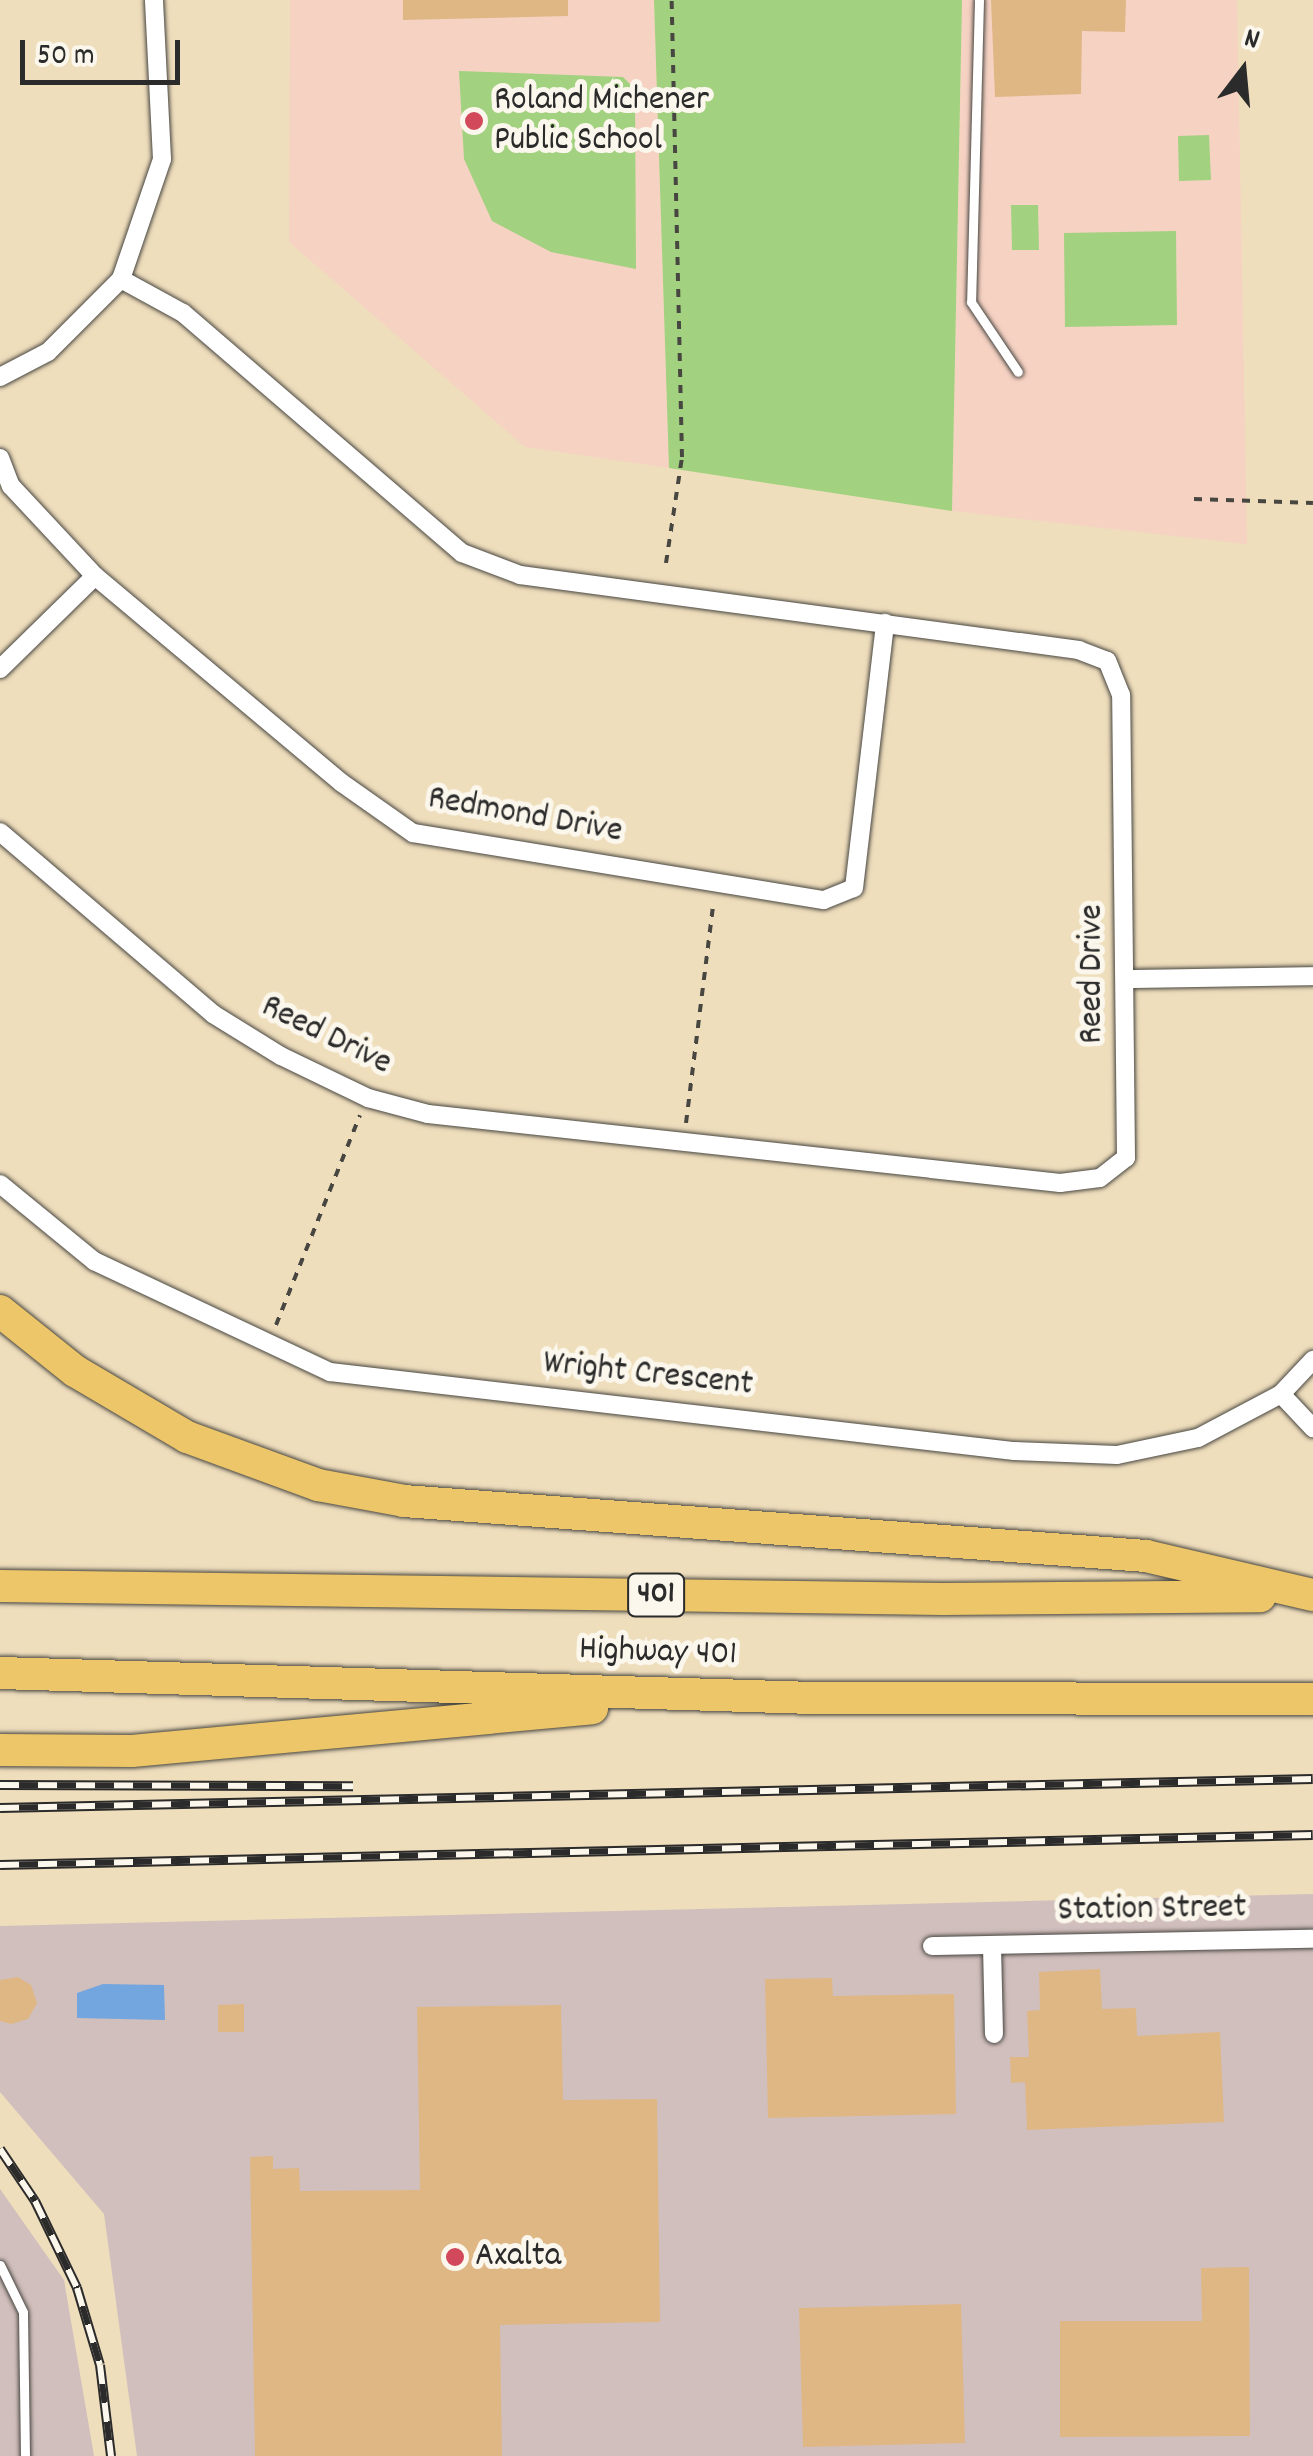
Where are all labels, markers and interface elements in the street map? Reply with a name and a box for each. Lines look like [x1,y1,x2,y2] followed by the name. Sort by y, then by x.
[25,20,185,82] scale bar
[1193,20,1293,120] north arrow
[1239,20,1263,62] text: N
[37,36,95,79] text: 50 m
[494,80,709,162] place label: Roland Michener Public School
[463,110,485,132] marker: Roland Michener Public School
[425,778,625,854] street label: Redmond Drive
[1072,904,1114,1044] street label: Reed Drive
[254,987,398,1085] street label: Reed Drive
[541,1343,755,1407] street label: Wright Crescent
[626,1568,686,1622] road number: 401
[578,1629,738,1677] street label: Highway 401
[1057,1887,1247,1933] street label: Station Street
[475,2236,561,2278] place label: Axalta
[444,2246,466,2268] marker: Axalta

